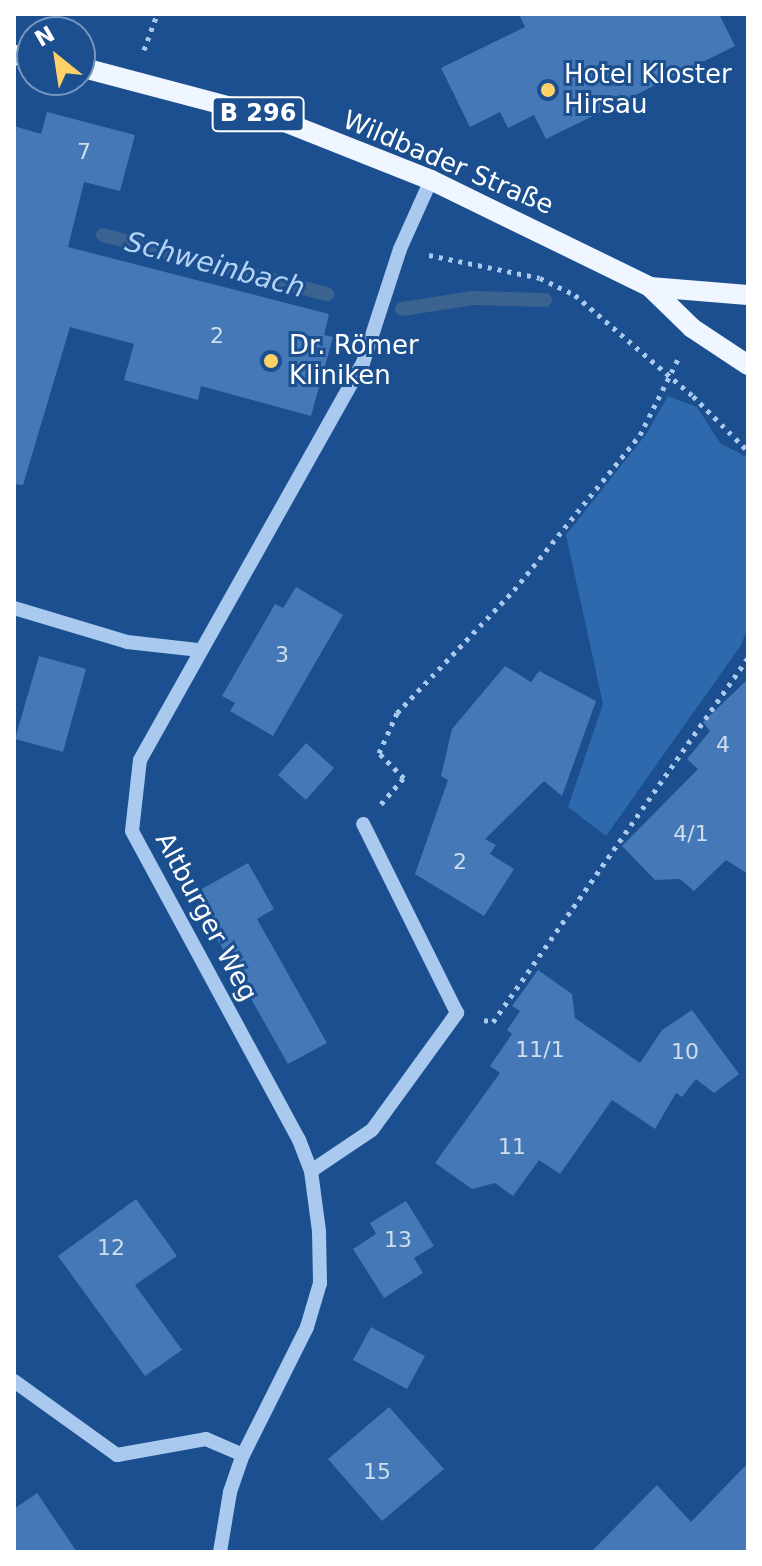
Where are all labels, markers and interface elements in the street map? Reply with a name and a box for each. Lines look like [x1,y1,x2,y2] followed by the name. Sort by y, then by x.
[16,16,96,96] north arrow
[31,21,59,52] text: N
[564,59,732,120] place label: Hotel Kloster Hirsau
[539,81,557,99] marker: Hotel Kloster Hirsau
[210,94,306,134] road number: B 296
[338,105,558,221] street label: Wildbader Straße
[77,139,91,165] house number: 7
[121,225,309,305] water label: Schweinbach
[210,323,224,349] house number: 2
[289,330,419,392] place label: Dr. Römer Kliniken
[260,350,282,372] marker: Dr. Römer Kliniken
[275,642,289,668] house number: 3
[716,732,730,758] house number: 4
[673,821,709,847] house number: 4/1
[148,827,264,1007] street label: Altburger Weg
[453,849,467,875] house number: 2
[515,1037,565,1063] house number: 11/1
[671,1039,699,1065] house number: 10
[498,1134,526,1160] house number: 11
[384,1227,412,1253] house number: 13
[97,1235,125,1261] house number: 12
[363,1459,391,1485] house number: 15

